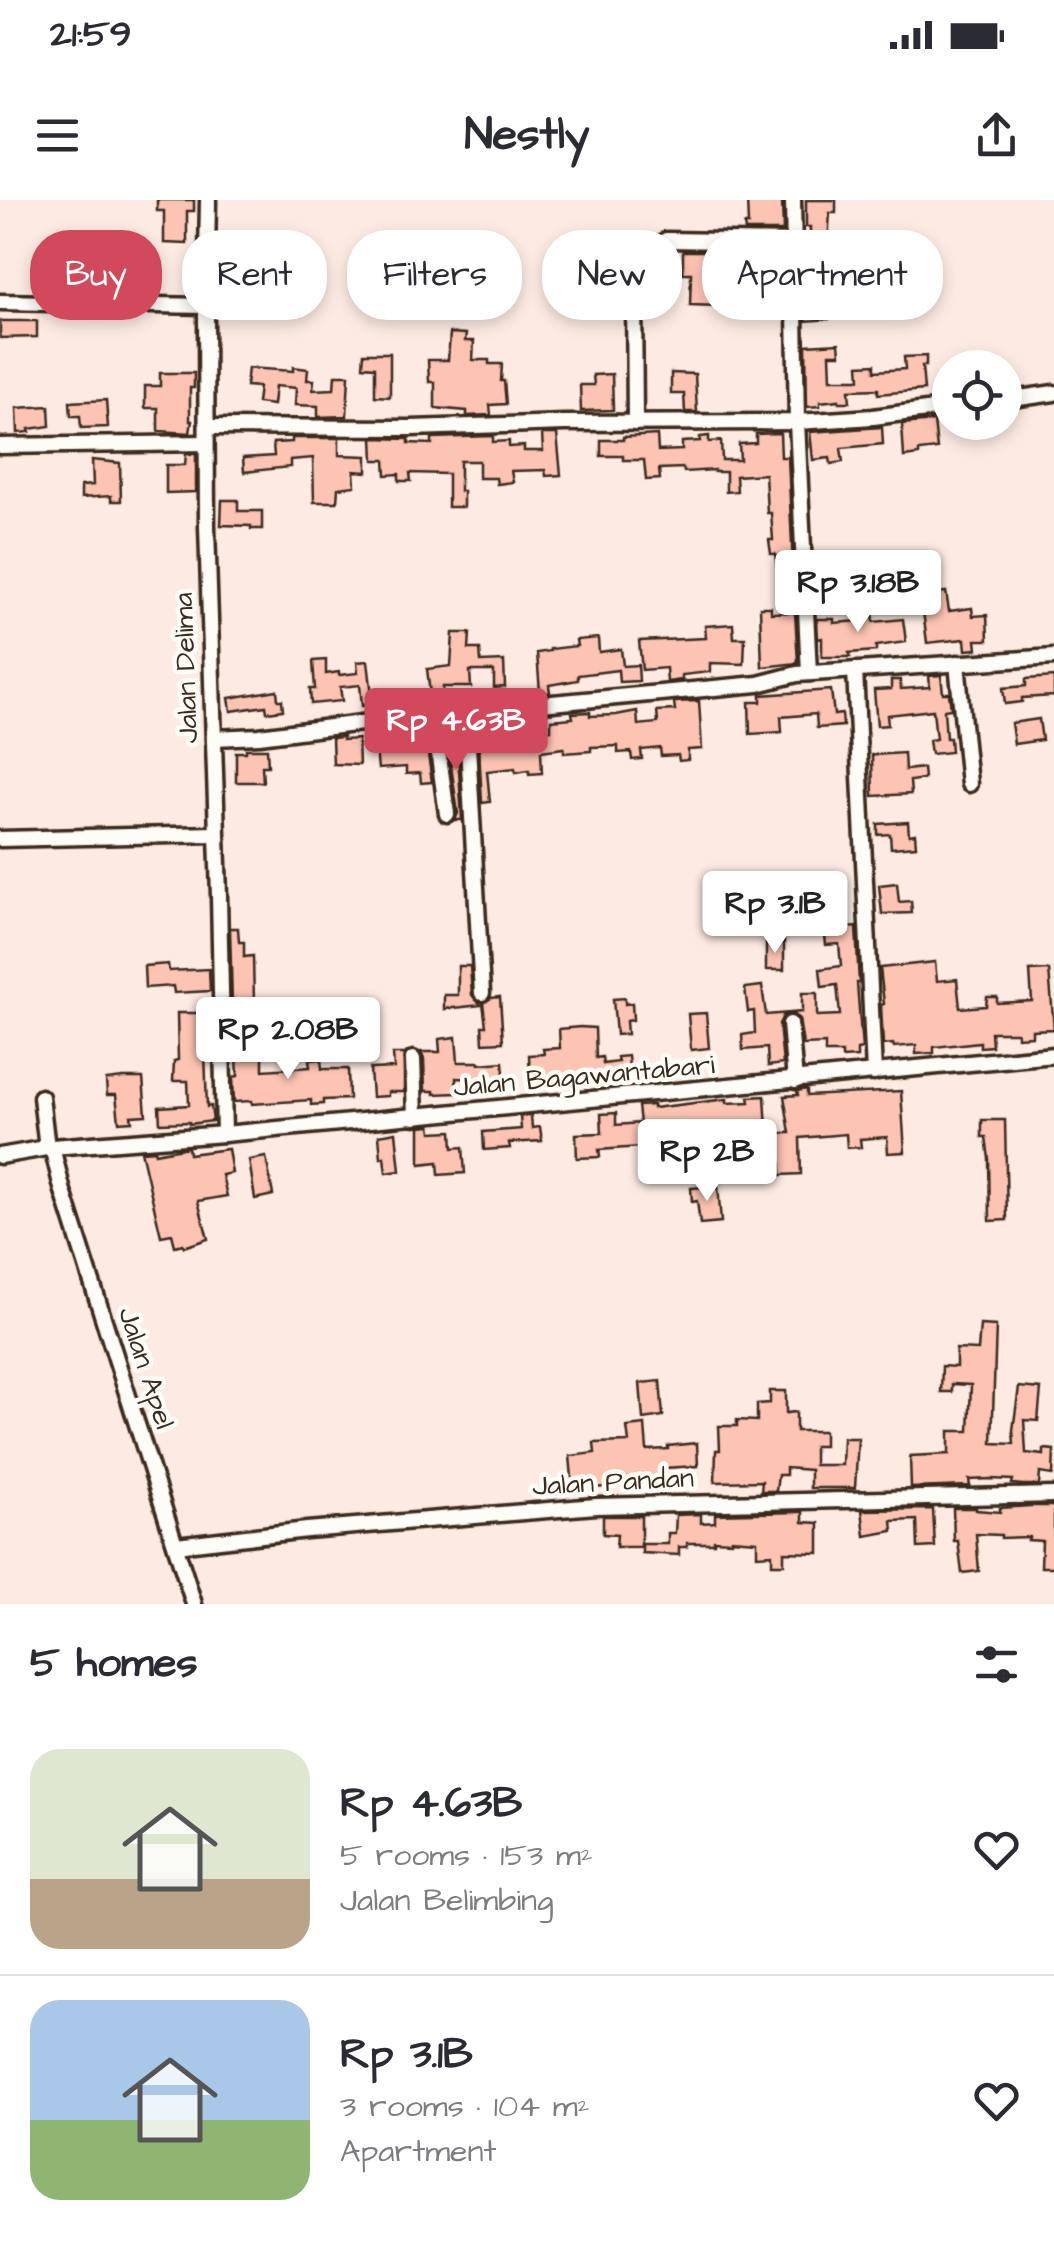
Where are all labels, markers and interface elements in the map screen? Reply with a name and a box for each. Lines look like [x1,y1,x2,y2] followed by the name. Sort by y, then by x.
[50,9,132,61] text: 21:59
[464,104,590,166] text: Nestly
[30,108,85,163] icon: menu
[969,108,1024,163] icon: share
[30,230,162,320] chip: Buy
[182,230,327,320] chip: Rent
[347,230,522,320] chip: Filters
[542,230,682,320] chip: New
[702,230,943,320] chip: Apartment
[932,350,1022,440] map controls
[932,350,1022,440] button: locate
[755,550,961,635] pin: Rp 3.18B
[797,560,919,605] text: Rp 3.18B
[164,592,208,744] street label: Jalan Delima
[353,688,559,773] pin: Rp 4.63B
[387,698,525,743] text: Rp 4.63B
[683,871,867,956] pin: Rp 3.1B
[724,881,826,926] text: Rp 3.1B
[185,997,391,1082] pin: Rp 2.08B
[218,1007,358,1052] text: Rp 2.08B
[452,1045,716,1108] street label: Jalan Bagawantabari
[637,1119,777,1204] pin: Rp 2B
[660,1129,754,1174] text: Rp 2B
[108,1302,184,1434] street label: Jalan Apel
[531,1458,695,1506] street label: Jalan Pandan
[30,1635,197,1693] text: 5 homes
[969,1637,1024,1692] icon: filters
[340,1775,522,1833] text: Rp 4.63B
[110,1789,230,1909] icon: home
[969,1822,1024,1877] icon: heart
[340,1833,593,1878] text: 5 rooms · 153 m²
[340,1878,554,1923] text: Jalan Belimbing
[340,2026,473,2084] text: Rp 3.1B
[110,2040,230,2160] icon: home
[969,2073,1024,2128] icon: heart
[340,2084,590,2129] text: 3 rooms · 104 m²
[340,2129,496,2174] text: Apartment

